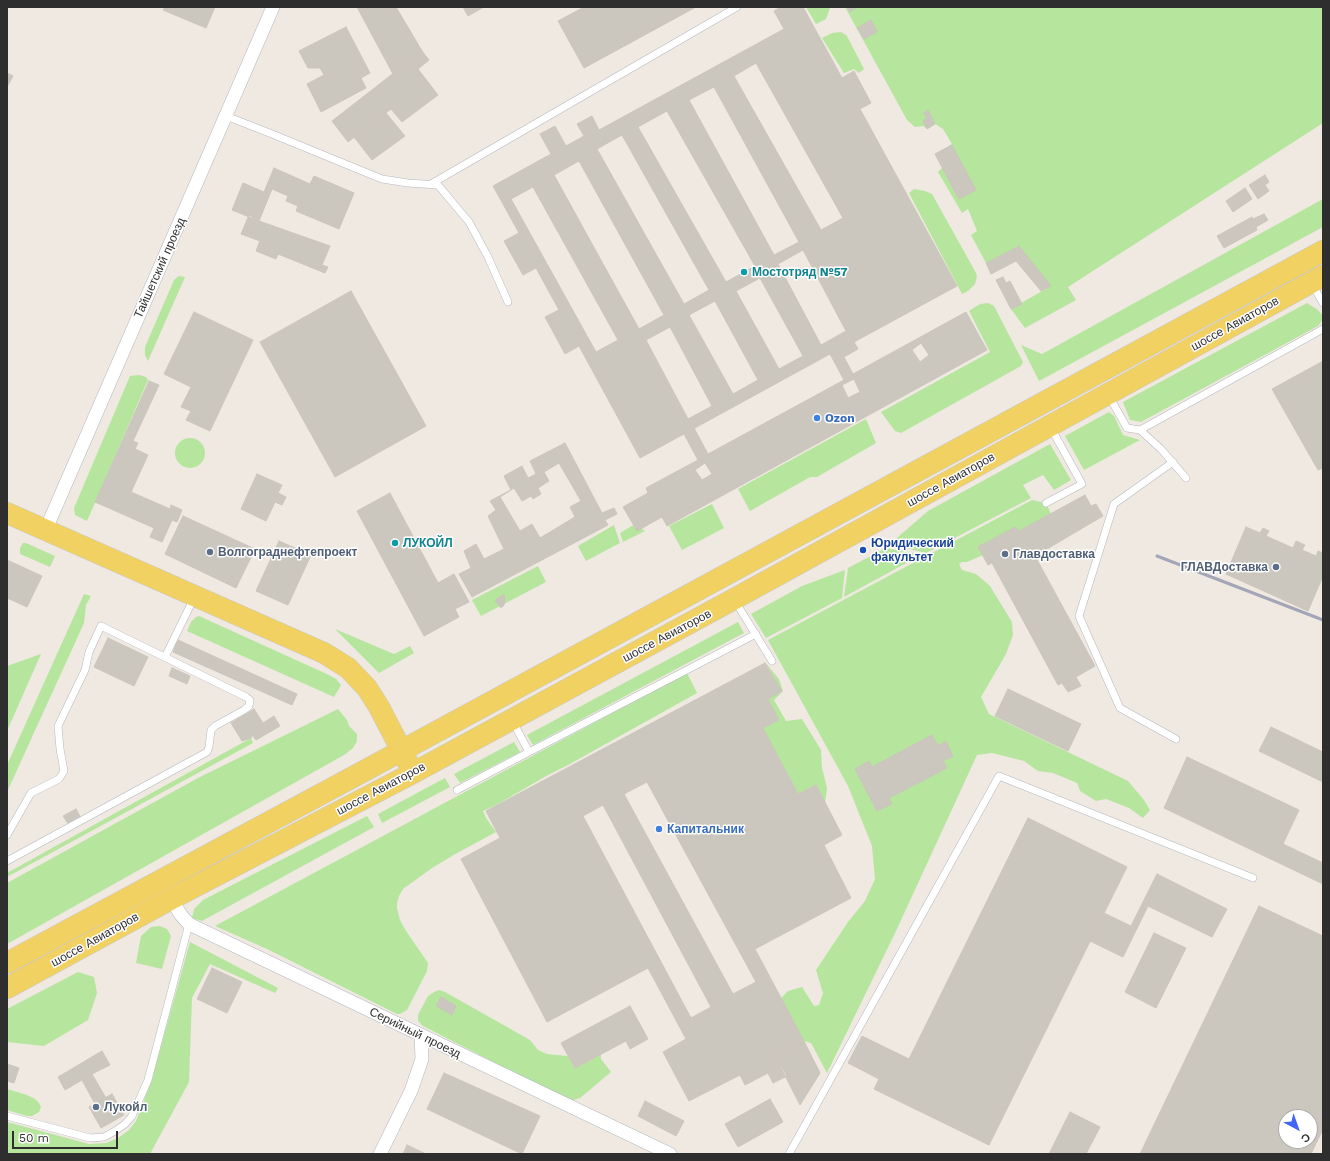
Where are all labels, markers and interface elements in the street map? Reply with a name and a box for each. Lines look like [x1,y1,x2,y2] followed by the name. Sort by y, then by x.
[131,215,189,321] street label: Тайшетский проезд
[752,265,848,279] place label: Мостотряд №57
[739,267,749,277] marker: Мостотряд №57
[1189,294,1281,354] street label: шоссе Авиаторов
[825,411,855,425] place label: Ozon
[812,413,822,423] marker: Ozon
[905,450,997,510] street label: шоссе Авиаторов
[403,536,453,550] place label: ЛУКОЙЛ
[871,536,954,564] place label: Юридический факультет
[390,538,400,548] marker: ЛУКОЙЛ
[218,545,357,559] place label: Волгограднефтепроект
[858,545,868,555] marker: Юридический факультет
[205,547,215,557] marker: Волгограднефтепроект
[1013,547,1095,561] place label: Главдоставка
[1000,549,1010,559] marker: Главдоставка
[1181,560,1268,574] place label: ГЛАВДоставка
[1271,562,1281,572] marker: ГЛАВДоставка
[620,607,714,665] street label: шоссе Авиаторов
[334,760,428,818] street label: шоссе Авиаторов
[667,822,744,836] place label: Капитальник
[654,824,664,834] marker: Капитальник
[49,910,141,970] street label: шоссе Авиаторов
[367,1005,463,1061] street label: Серийный проезд
[104,1100,147,1114] place label: Лукойл
[91,1102,101,1112] marker: Лукойл
[1278,1109,1318,1149] north arrow
[14,1123,120,1149] scale bar
[1298,1130,1313,1145] text: С
[19,1131,49,1145] text: 50 m

